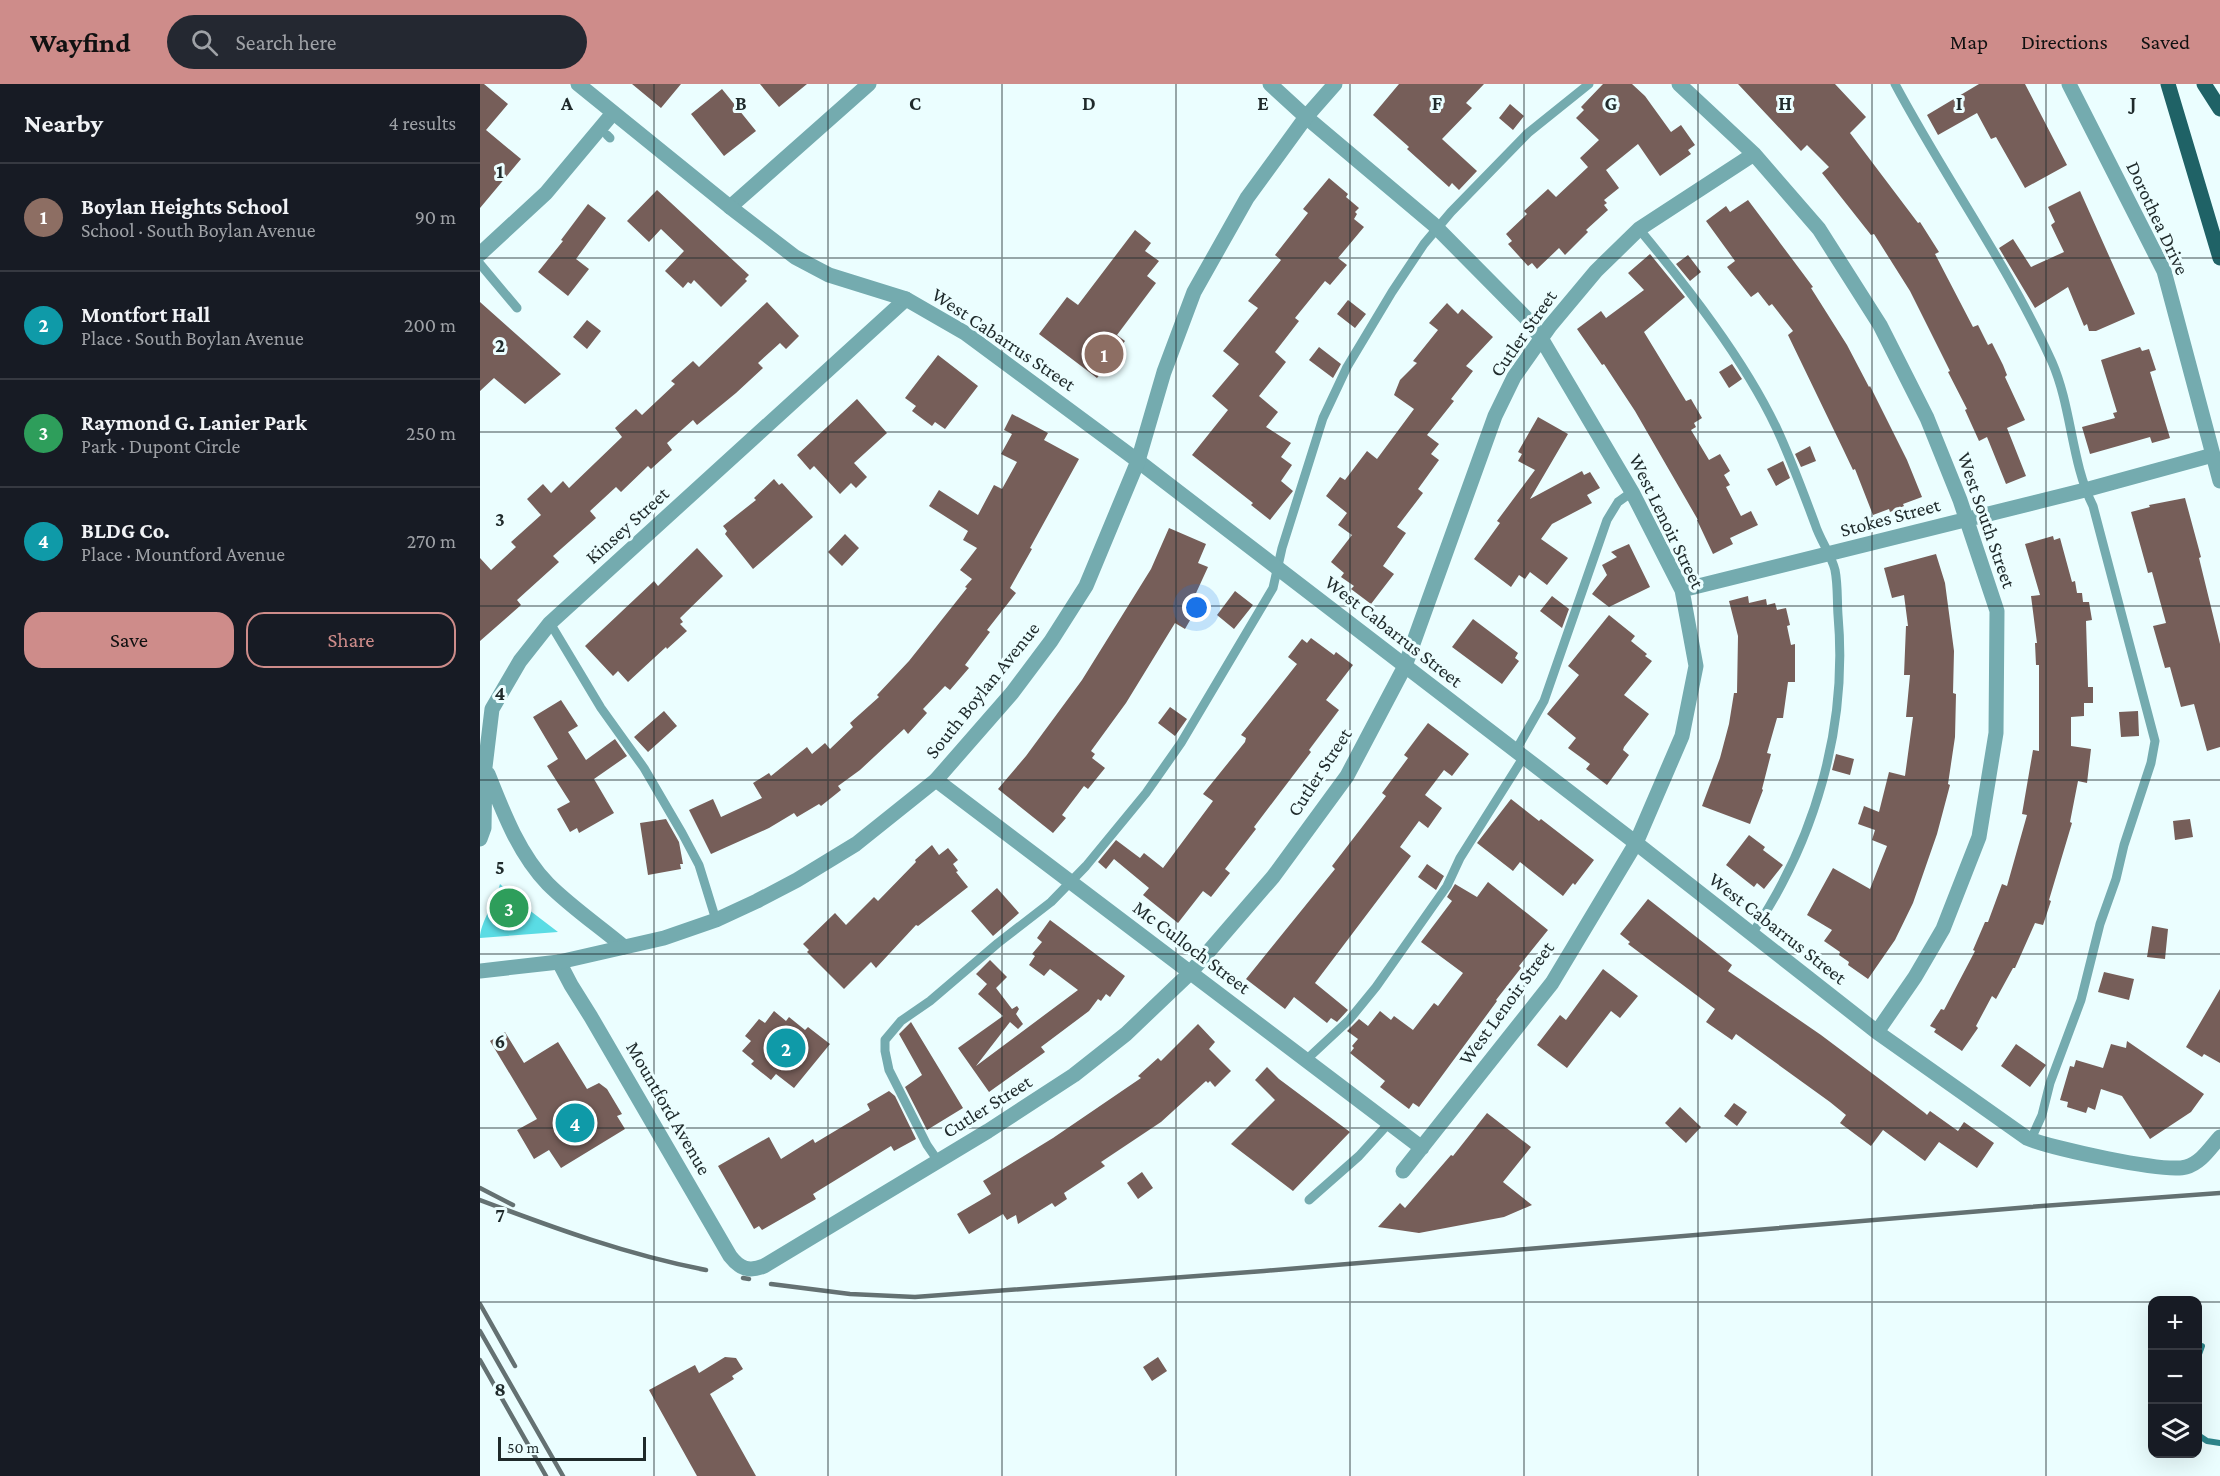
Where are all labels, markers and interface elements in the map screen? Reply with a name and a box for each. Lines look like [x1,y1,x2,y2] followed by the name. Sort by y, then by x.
[167,15,587,69] search box
[188,26,221,59] icon: search
[30,27,131,58] text: Wayfind
[236,30,336,55] text: Search here
[1950,30,1988,54] text: Map
[2021,30,2108,54] text: Directions
[2141,30,2190,54] text: Saved
[560,92,574,114] text: A
[735,92,747,114] text: B
[909,92,921,114] text: C
[1082,92,1096,114] text: D
[1257,92,1269,114] text: E
[1432,92,1443,114] text: F
[1605,92,1618,114] text: G
[1778,92,1792,114] text: H
[1956,92,1963,114] text: I
[2128,92,2137,114] text: J
[24,109,103,138] text: Nearby
[389,112,456,134] text: 4 results
[2122,158,2194,278] street label: Dorothea Drive
[496,160,504,182] text: 1
[81,194,289,219] text: Boylan Heights School
[40,206,47,228] text: 1
[415,206,456,228] text: 90 m
[81,219,316,241] text: School · South Boylan Avenue
[928,283,1080,395] street label: West Cabarrus Street
[1485,285,1561,381] street label: Cutler Street
[81,302,210,327] text: Montfort Hall
[38,314,49,336] text: 2
[404,314,456,336] text: 200 m
[81,327,304,349] text: Place · South Boylan Avenue
[1084,332,1124,376] pin: 1
[495,334,505,356] text: 2
[81,410,307,435] text: Raymond G. Lanier Park
[39,422,48,444] text: 3
[406,422,456,444] text: 250 m
[81,435,240,457] text: Park · Dupont Circle
[1953,449,2021,591] street label: West South Street
[1625,450,1709,592] street label: West Lenoir Street
[581,482,674,569] street label: Kinsey Street
[1838,493,1943,541] street label: Stokes Street
[495,508,505,530] text: 3
[81,518,170,543] text: BLDG Co.
[38,530,49,552] text: 4
[407,530,456,552] text: 270 m
[81,543,285,565] text: Place · Mountford Avenue
[1321,571,1467,692] street label: West Cabarrus Street
[1182,593,1211,622] your location
[24,612,234,668] button: Save
[246,612,456,668] button: Share
[920,617,1045,763] street label: South Boylan Avenue
[495,682,506,704] text: 4
[1282,723,1356,820] street label: Cutler Street
[495,856,505,878] text: 5
[1705,868,1851,989] street label: West Cabarrus Street
[489,886,528,930] pin: 3
[1129,896,1255,998] street label: Mc Culloch Street
[1454,937,1558,1069] street label: West Lenoir Street
[766,1026,806,1070] pin: 2
[495,1030,505,1052] text: 6
[622,1038,716,1179] street label: Mountford Avenue
[938,1070,1036,1142] street label: Cutler Street
[556,1100,595,1146] pin: 4
[495,1204,505,1226] text: 7
[2148,1296,2202,1458] map controls
[2148,1296,2202,1350] button: +
[2148,1350,2202,1404] button: −
[494,1378,506,1400] text: 8
[2148,1404,2202,1458] button: layers
[498,1434,646,1462] scale bar
[507,1439,539,1456] text: 50 m

